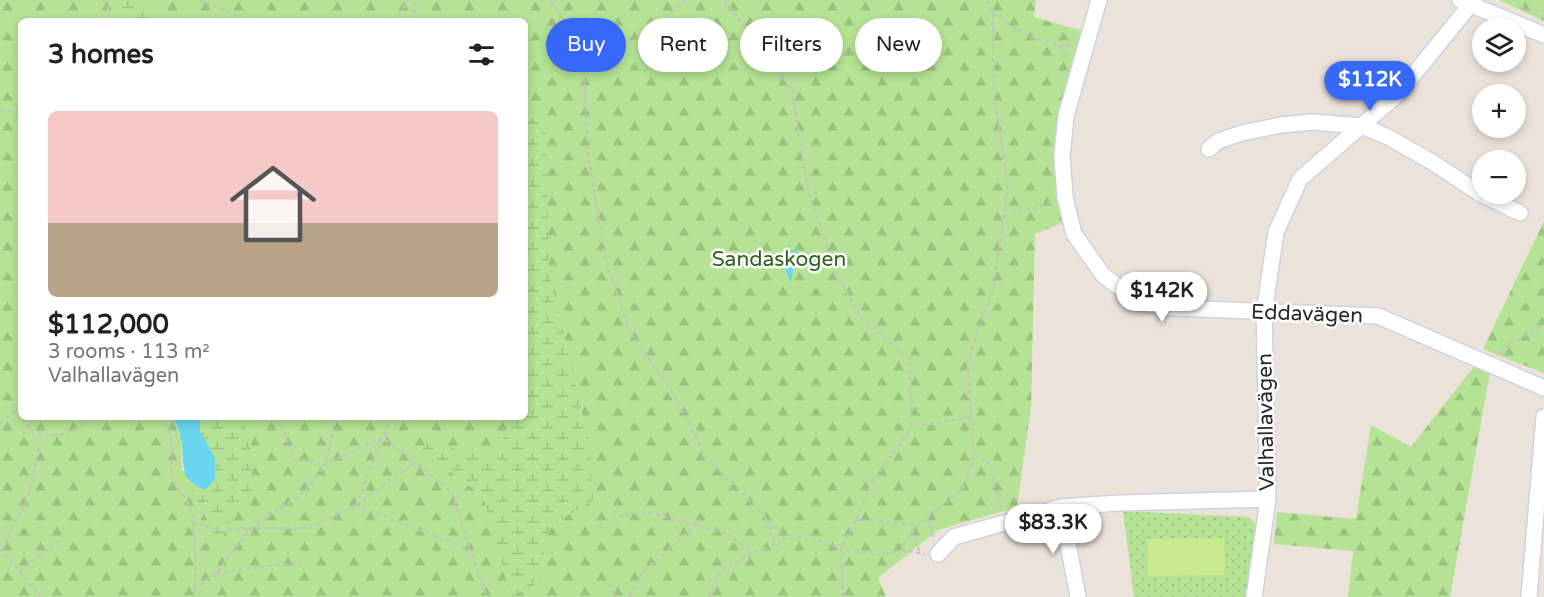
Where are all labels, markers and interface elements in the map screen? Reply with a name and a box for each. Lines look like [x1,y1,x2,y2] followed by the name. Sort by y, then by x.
[546,18,626,72] chip: Buy
[638,18,728,72] chip: Rent
[740,18,843,72] chip: Filters
[855,18,942,72] chip: New
[1472,18,1526,204] map controls
[1472,18,1526,72] button: layers
[465,38,498,71] icon: filters
[48,39,154,70] text: 3 homes
[1328,61,1412,112] pin: $112K
[1338,68,1402,92] text: $112K
[1472,84,1526,138] button: +
[219,150,327,258] icon: home
[1472,150,1526,204] button: −
[712,247,846,272] park label: Sandaskogen
[1120,272,1204,323] pin: $142K
[1130,279,1194,303] text: $142K
[1251,300,1363,328] street label: Eddavägen
[48,309,169,340] text: $112,000
[48,340,210,364] text: 3 rooms · 113 m²
[1252,353,1280,491] street label: Valhallavägen
[48,364,179,388] text: Valhallavägen
[1004,504,1102,555] pin: $83.3K
[1019,511,1087,535] text: $83.3K

